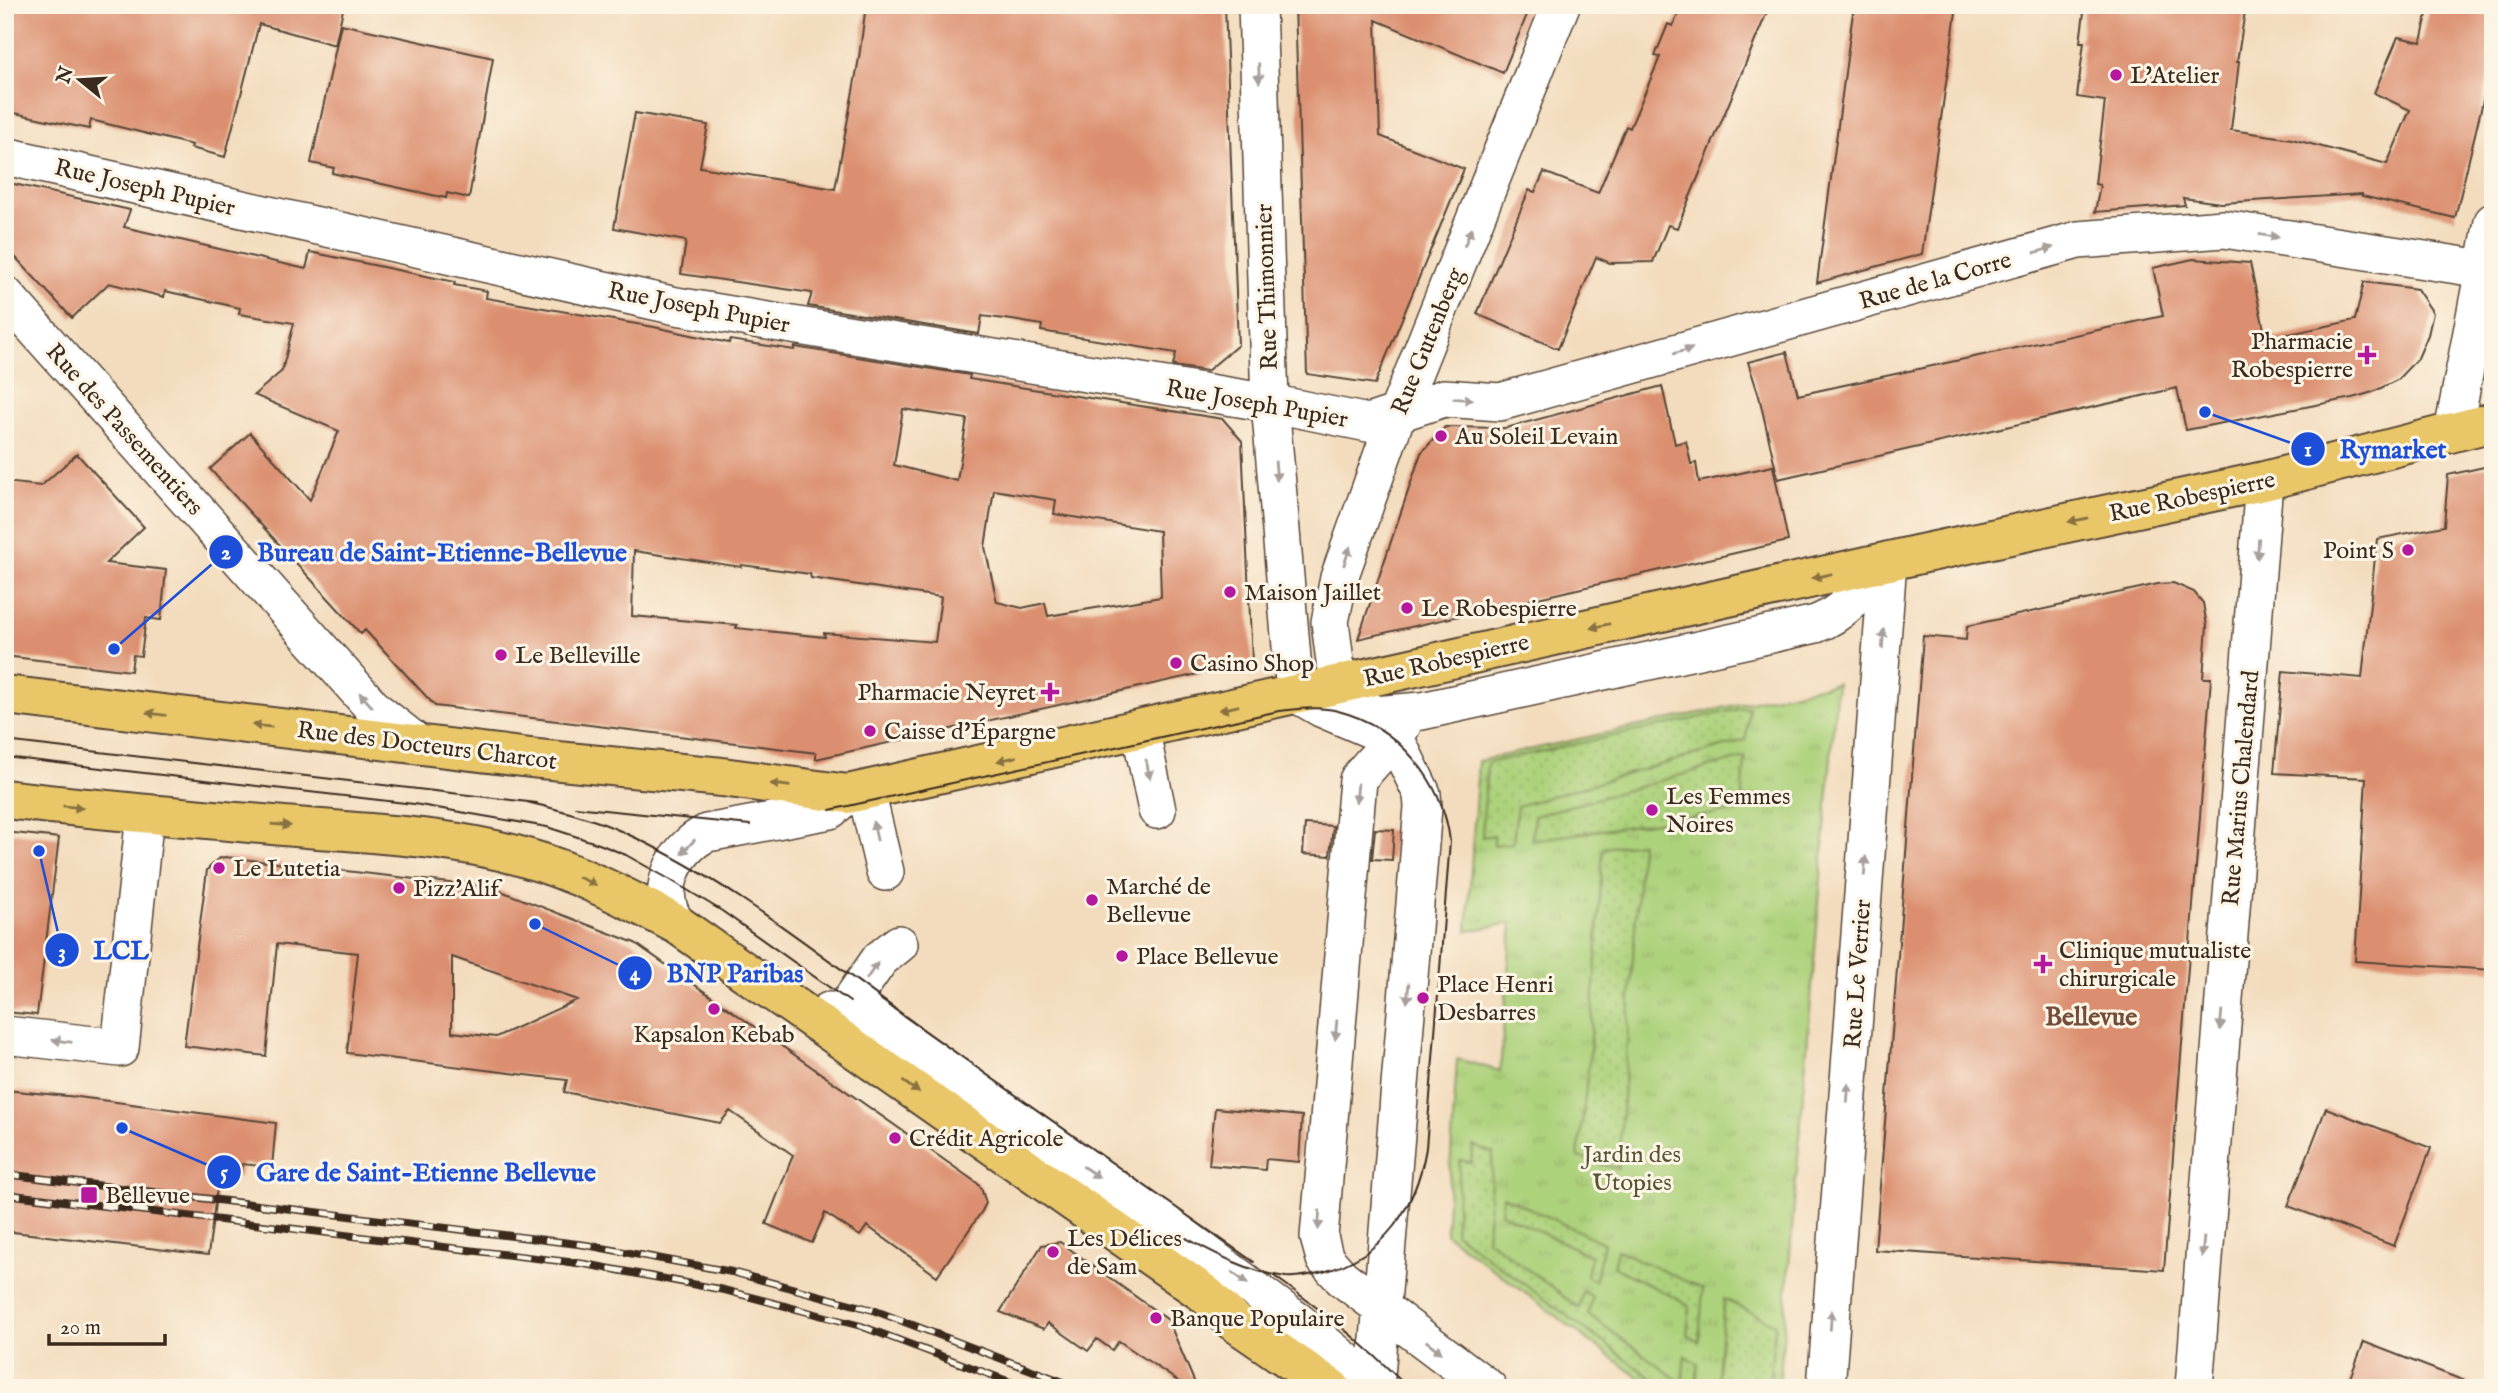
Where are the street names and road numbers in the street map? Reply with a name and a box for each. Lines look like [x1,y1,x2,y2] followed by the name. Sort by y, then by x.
[51,153,238,224] street label: Rue Joseph Pupier
[1249,203,1286,371] street label: Rue Thimonnier
[1856,245,2015,318] street label: Rue de la Corre
[1385,263,1472,420] street label: Rue Gutenberg
[605,276,792,341] street label: Rue Joseph Pupier
[38,337,209,523] street label: Rue des Passementiers
[1163,373,1351,436] street label: Rue Joseph Pupier
[2106,465,2278,530] street label: Rue Robespierre
[1360,627,1532,696] street label: Rue Robespierre
[2216,669,2267,907] street label: Rue Marius Chalendard
[295,715,559,778] street label: Rue des Docteurs Charcot
[1838,898,1879,1050] street label: Rue Le Verrier

